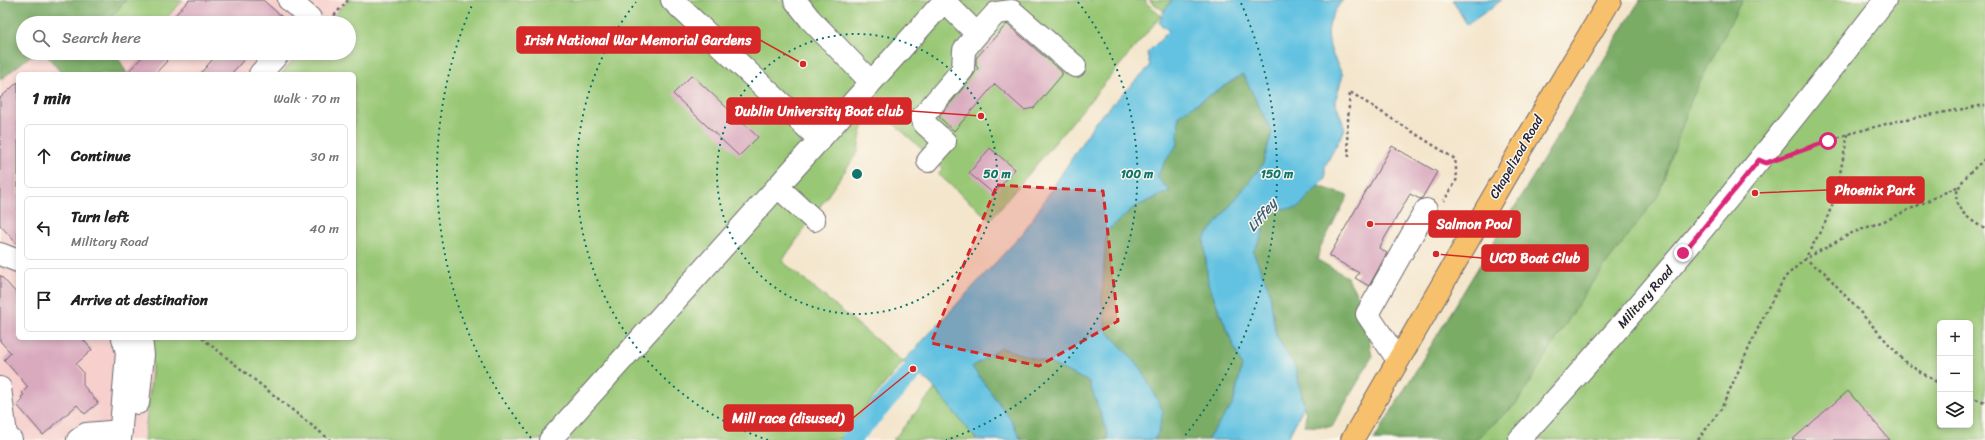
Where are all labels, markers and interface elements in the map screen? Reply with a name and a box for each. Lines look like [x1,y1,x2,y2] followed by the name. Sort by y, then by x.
[16,16,356,60] search box
[62,25,141,51] text: Search here
[30,27,52,49] icon: search
[517,27,760,53] callout: Irish National War Memorial Gardens
[524,28,752,53] text: Irish National War Memorial Gardens
[32,83,71,113] text: 1 min
[274,87,340,110] text: Walk · 70 m
[727,98,911,124] callout: Dublin University Boat club
[735,99,904,124] text: Dublin University Boat club
[1483,110,1550,203] street label: Chapelizod Road
[1819,132,1837,150] route start
[71,143,131,169] text: Continue
[33,145,55,167] icon: ahead
[310,145,339,168] text: 30 m
[983,163,1011,185] text: 50 m
[1121,163,1154,185] text: 100 m
[1261,163,1294,185] text: 150 m
[850,167,864,181] centre of rings
[1827,177,1924,203] callout: Phoenix Park
[1834,178,1916,203] text: Phoenix Park
[1240,191,1285,237] water label: Liffey
[71,204,129,230] text: Turn left
[1429,211,1520,237] callout: Salmon Pool
[1435,212,1513,237] text: Salmon Pool
[33,217,55,239] icon: left
[309,217,339,240] text: 40 m
[71,230,148,253] text: Military Road
[1674,244,1692,262] route end
[1482,245,1588,271] callout: UCD Boat Club
[1490,246,1581,271] text: UCD Boat Club
[1611,260,1680,334] street label: Military Road
[71,287,208,313] text: Arrive at destination
[33,289,55,311] icon: arrive
[1937,320,1973,428] map controls
[1937,320,1973,356] button: +
[1937,356,1973,392] button: −
[1937,392,1973,428] button: layers
[724,405,853,431] callout: Mill race (disused)
[731,406,845,431] text: Mill race (disused)

